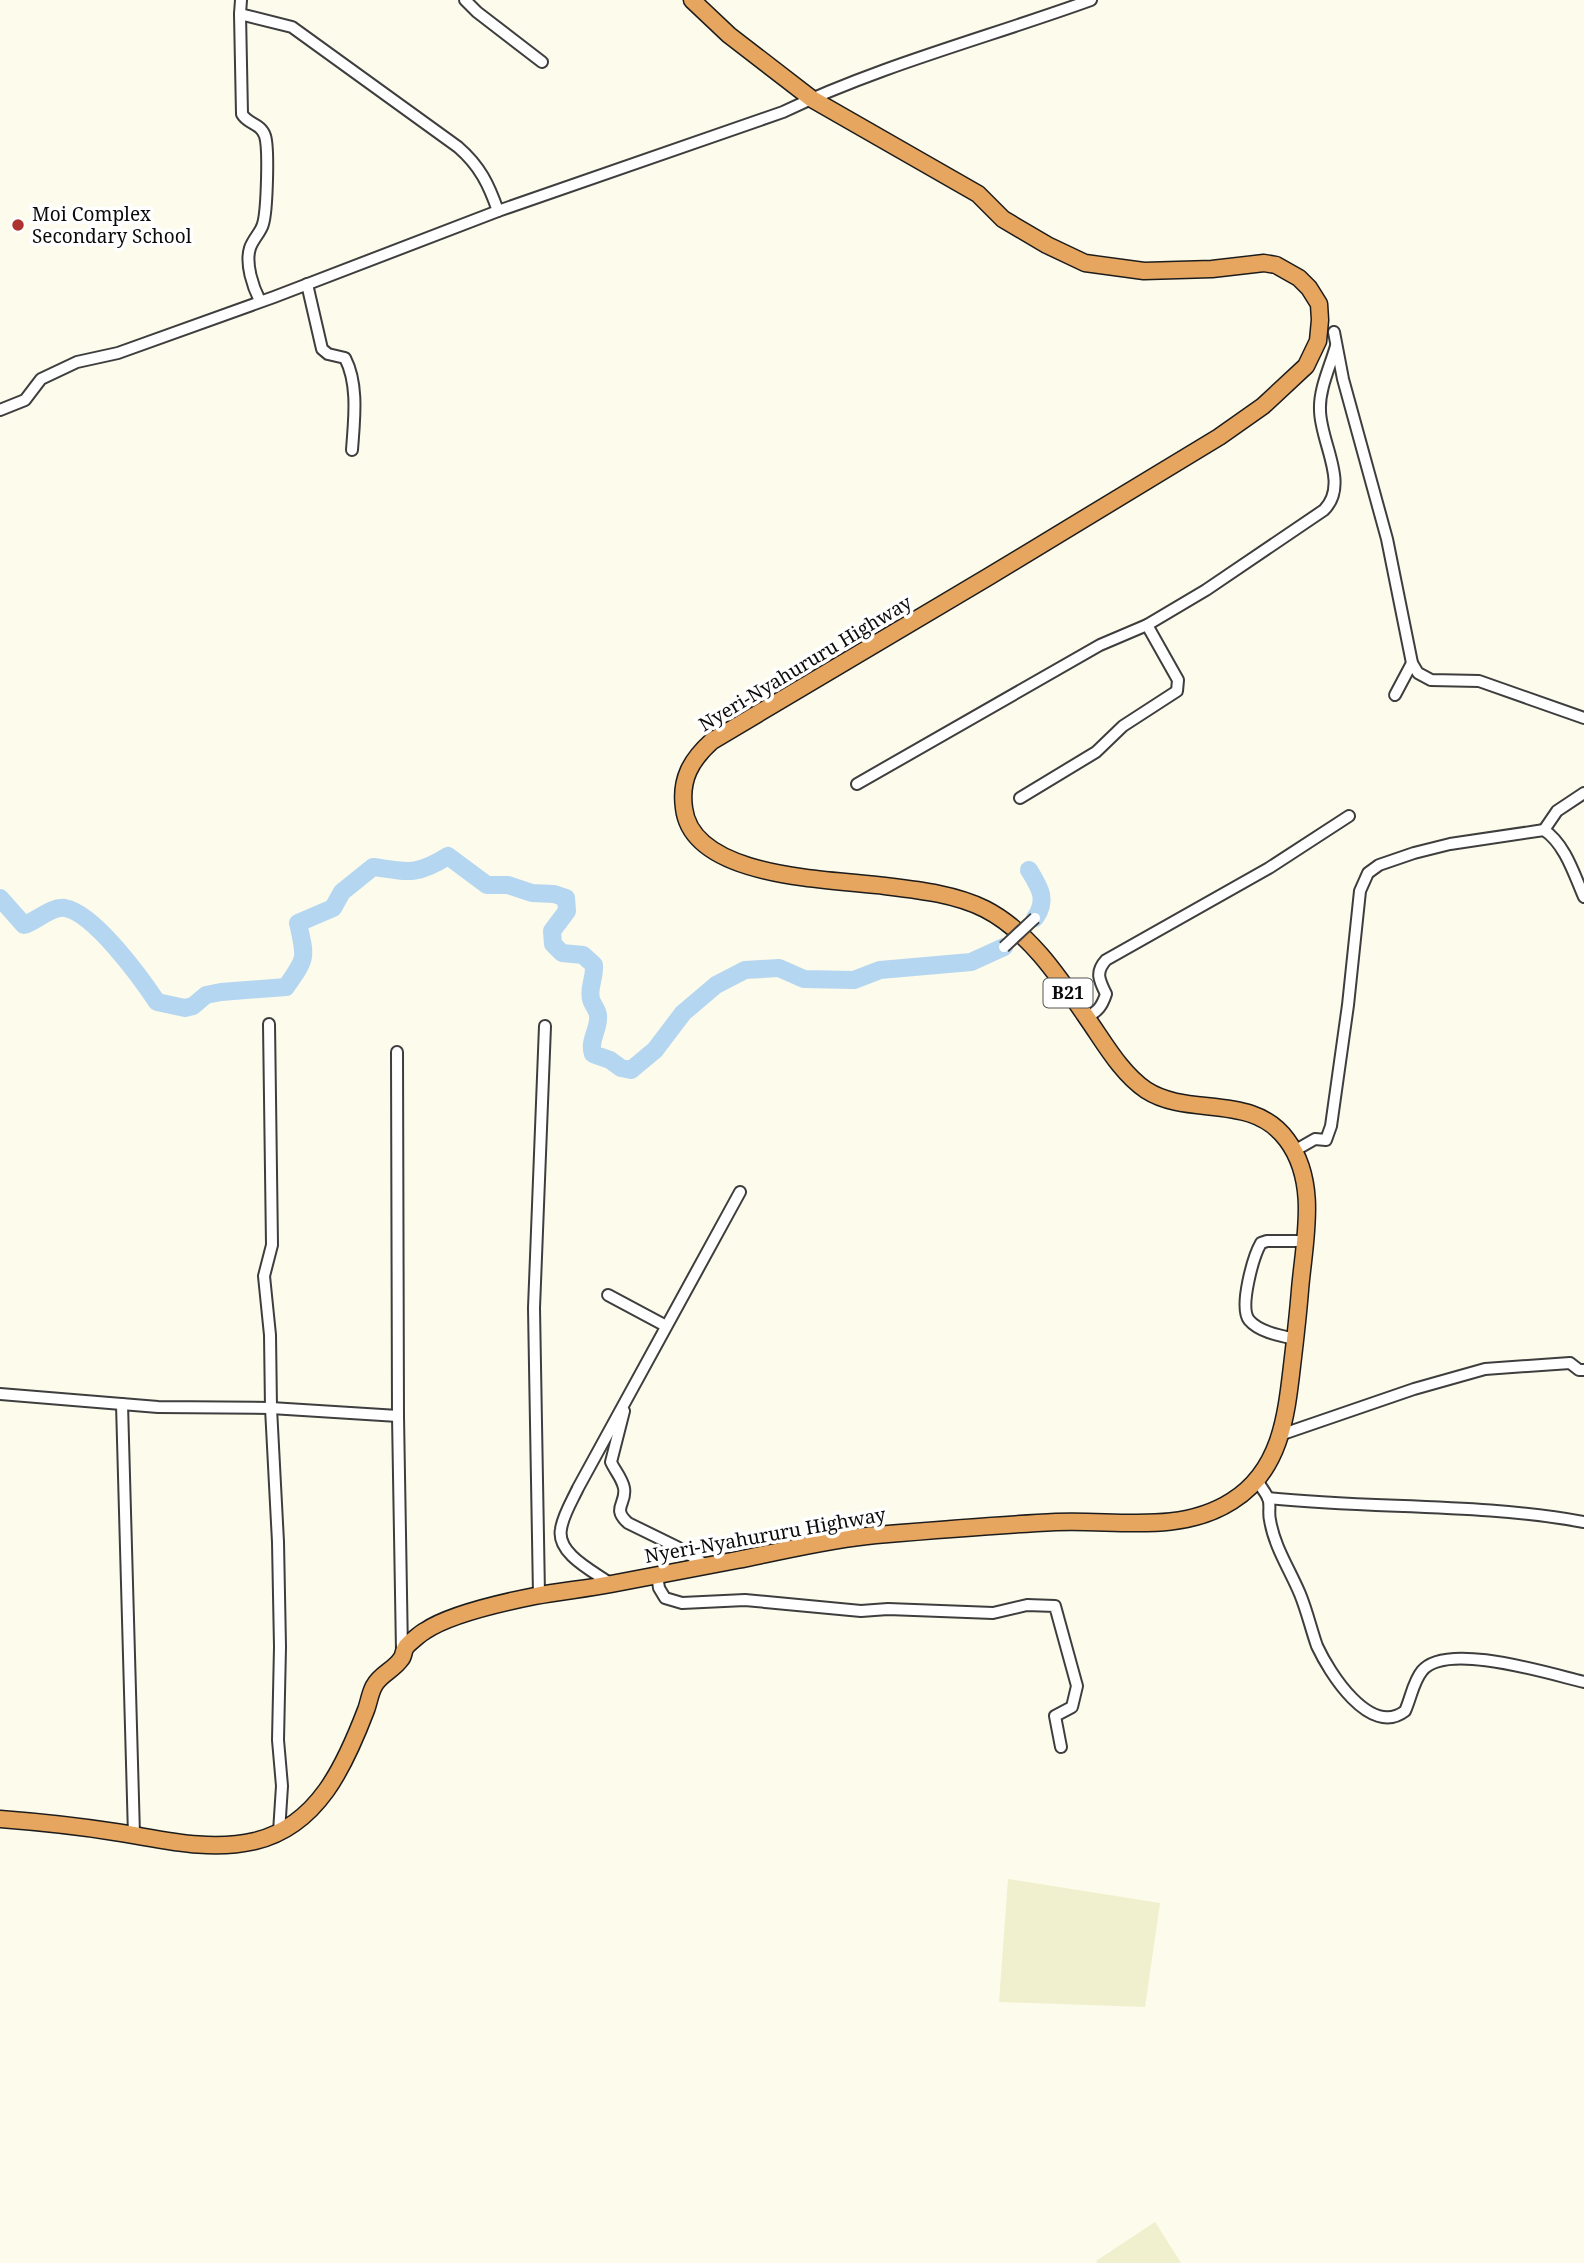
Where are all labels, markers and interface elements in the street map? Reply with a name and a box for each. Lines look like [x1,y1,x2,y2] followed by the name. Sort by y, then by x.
[32,201,192,249] place label: Moi Complex Secondary School
[10,217,26,233] marker: Moi Complex Secondary School
[694,589,917,737] street label: Nyeri-Nyahururu Highway
[1044,978,1092,1008] road number: B21
[642,1501,888,1569] street label: Nyeri-Nyahururu Highway

